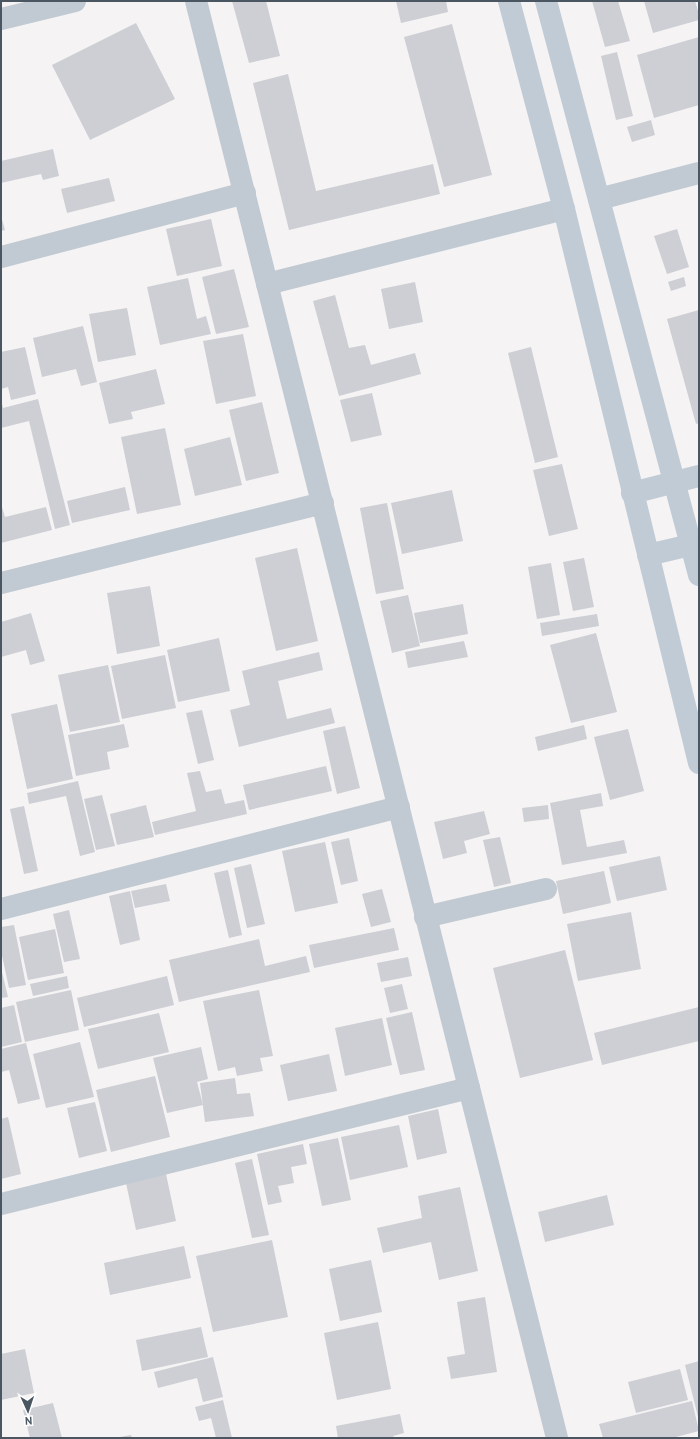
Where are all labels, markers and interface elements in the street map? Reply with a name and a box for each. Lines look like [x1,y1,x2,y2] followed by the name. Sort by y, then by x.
[8,1391,48,1431] north arrow
[25,1414,33,1428] text: N

